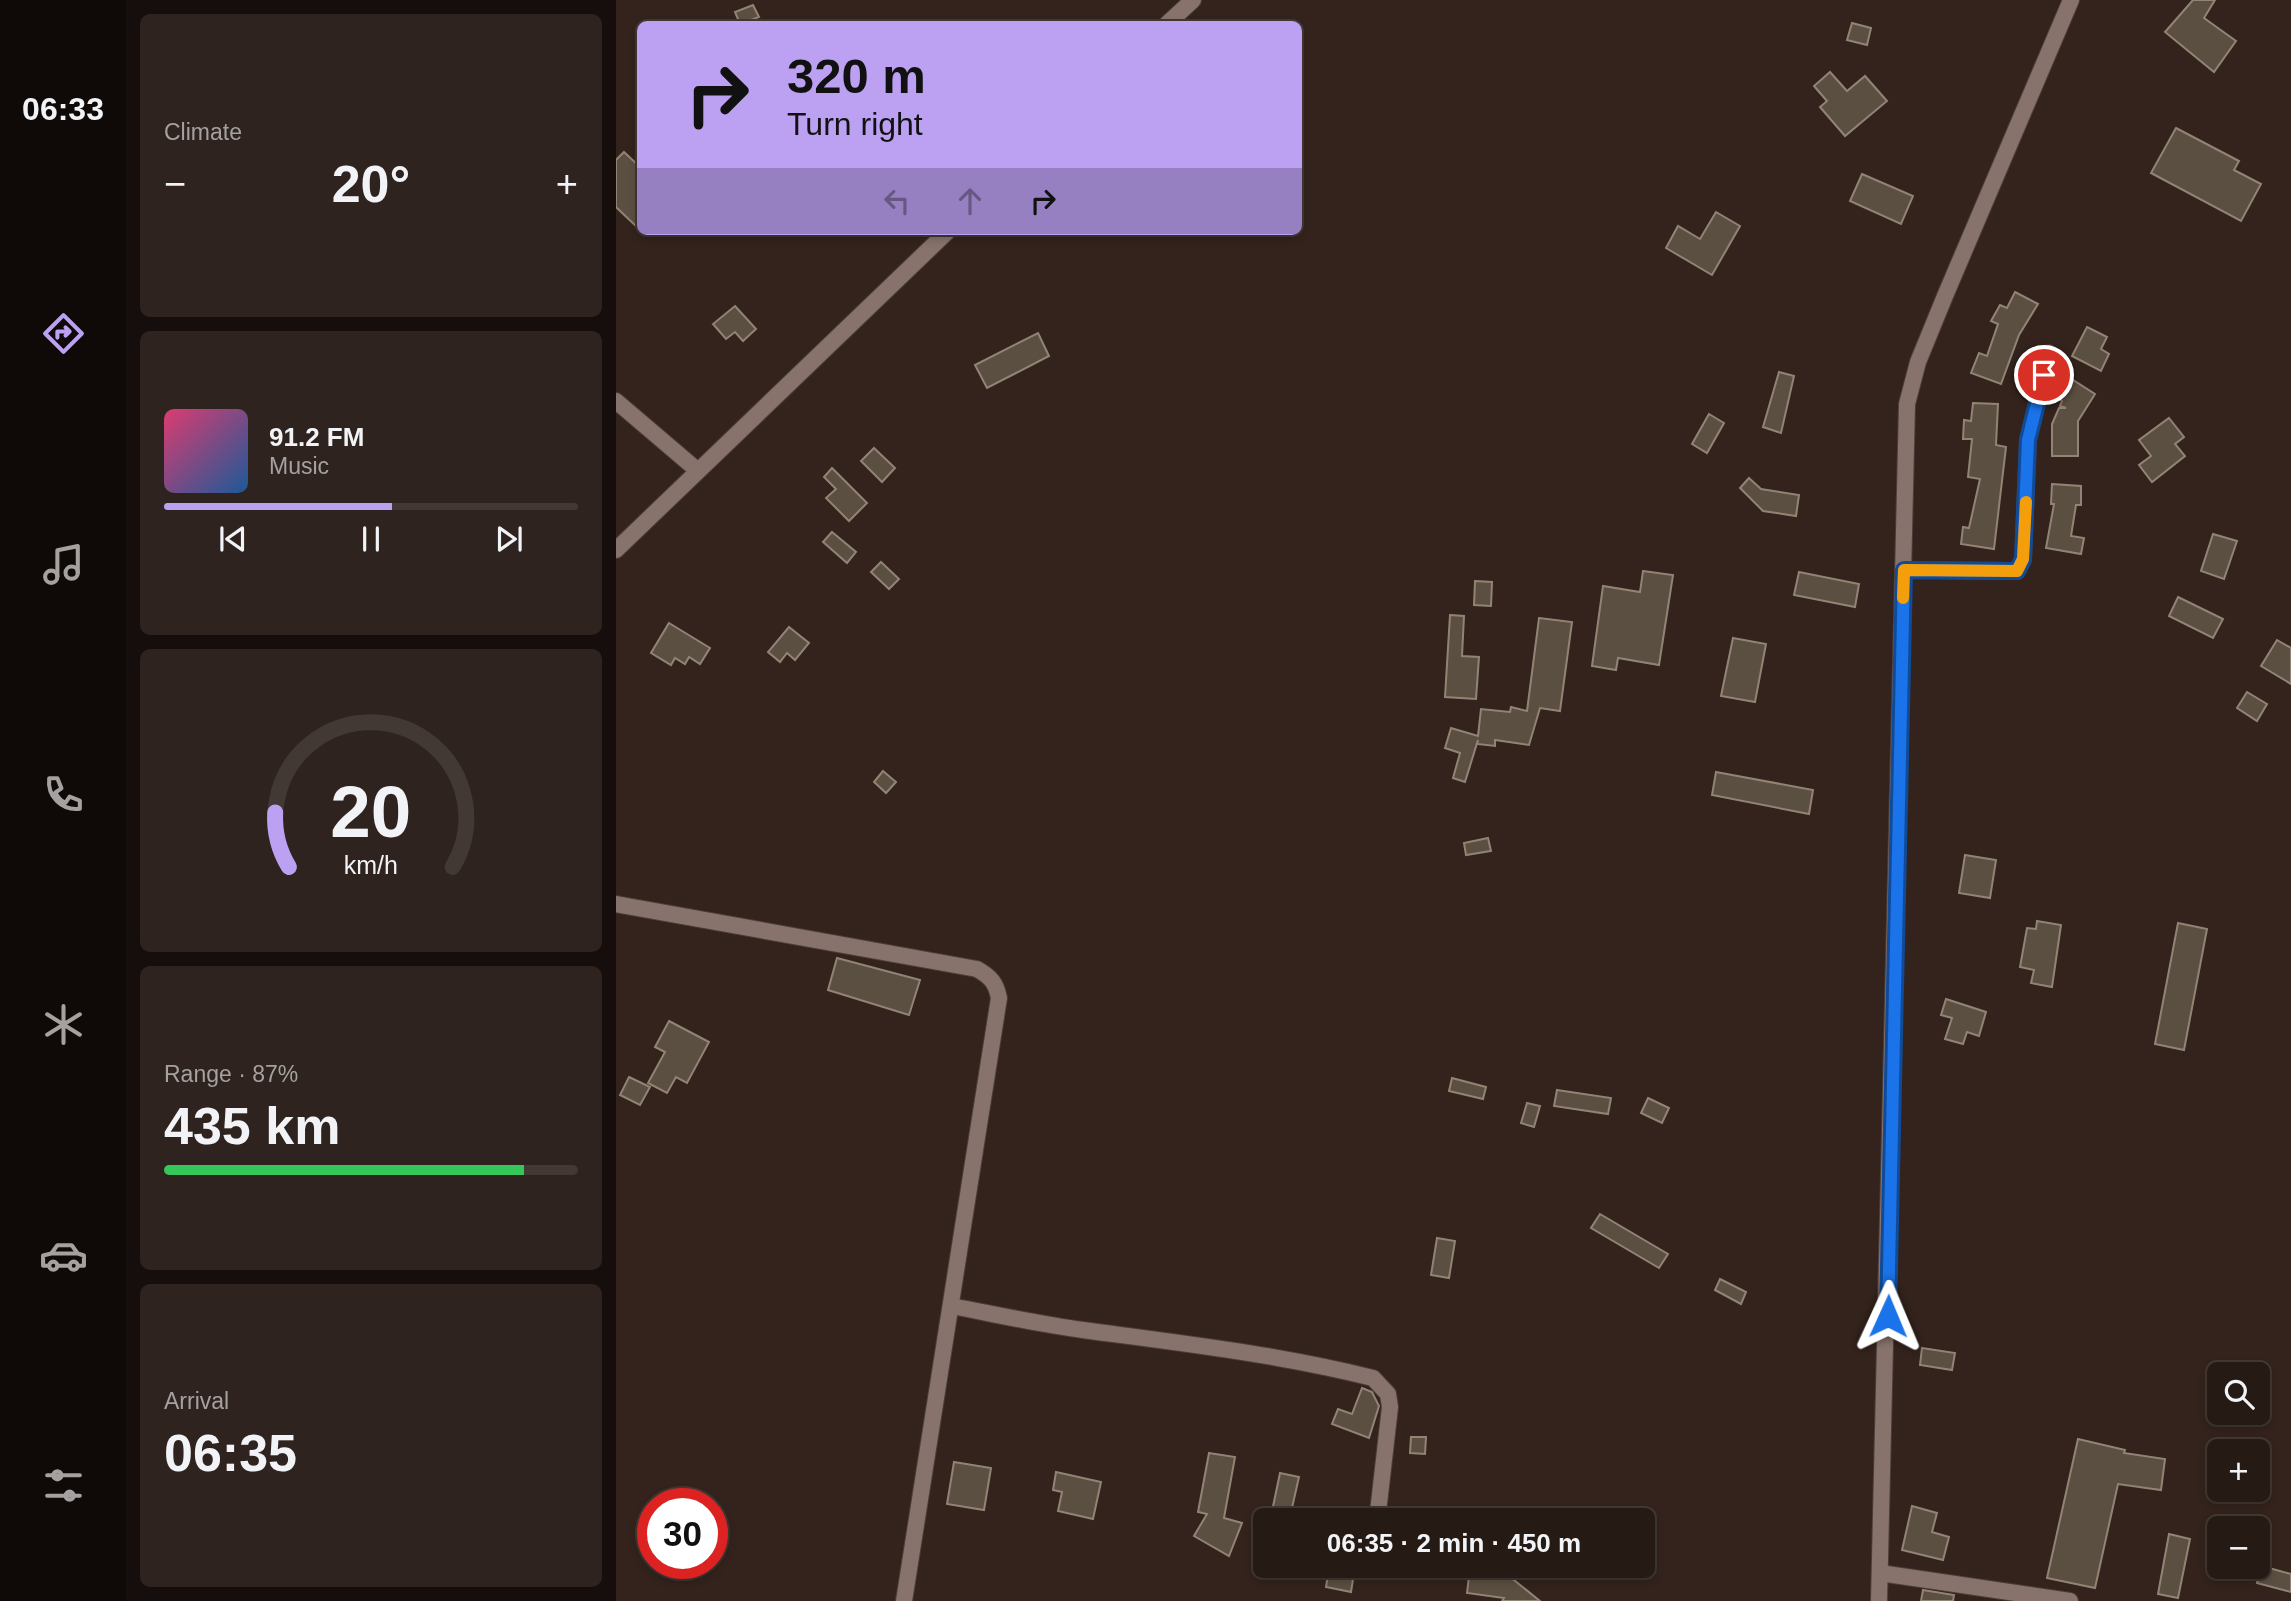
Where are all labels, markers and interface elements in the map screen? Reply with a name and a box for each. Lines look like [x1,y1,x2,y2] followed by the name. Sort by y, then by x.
[672,49,763,140] icon: right
[787,49,926,103] text: 320 m
[22,91,104,127] text: 06:33
[787,106,923,142] text: Turn right
[164,119,242,145] text: Climate
[332,155,410,213] text: 20°
[164,163,186,205] text: −
[556,163,578,205] text: +
[878,182,916,220] icon: left
[951,182,989,220] icon: ahead
[1024,182,1062,220] icon: right
[39,309,88,358] icon: directions
[2014,345,2074,405] pin
[2025,356,2063,394] icon: arrive
[269,422,364,452] text: 91.2 FM
[269,453,329,479] text: Music
[214,520,252,558] icon: previous
[352,520,390,558] icon: pause
[490,520,528,558] icon: next
[39,540,88,589] icon: music
[39,770,88,819] icon: phone
[331,771,411,852] text: 20
[344,850,398,878] text: km/h
[39,1000,88,1049] icon: climate
[164,1061,298,1087] text: Range · 87%
[164,1097,340,1155] text: 435 km
[39,1231,88,1280] icon: car
[1851,1279,1925,1353] position arrow
[2207,1362,2270,1579] map controls
[2207,1362,2270,1425] button: search
[164,1388,229,1414] text: Arrival
[164,1424,297,1482] text: 06:35
[2207,1439,2270,1502] button: +
[39,1461,88,1510] icon: filters
[637,1488,728,1579] speed limit sign: 30
[2207,1516,2270,1579] button: −
[1327,1528,1581,1558] text: 06:35 · 2 min · 450 m

